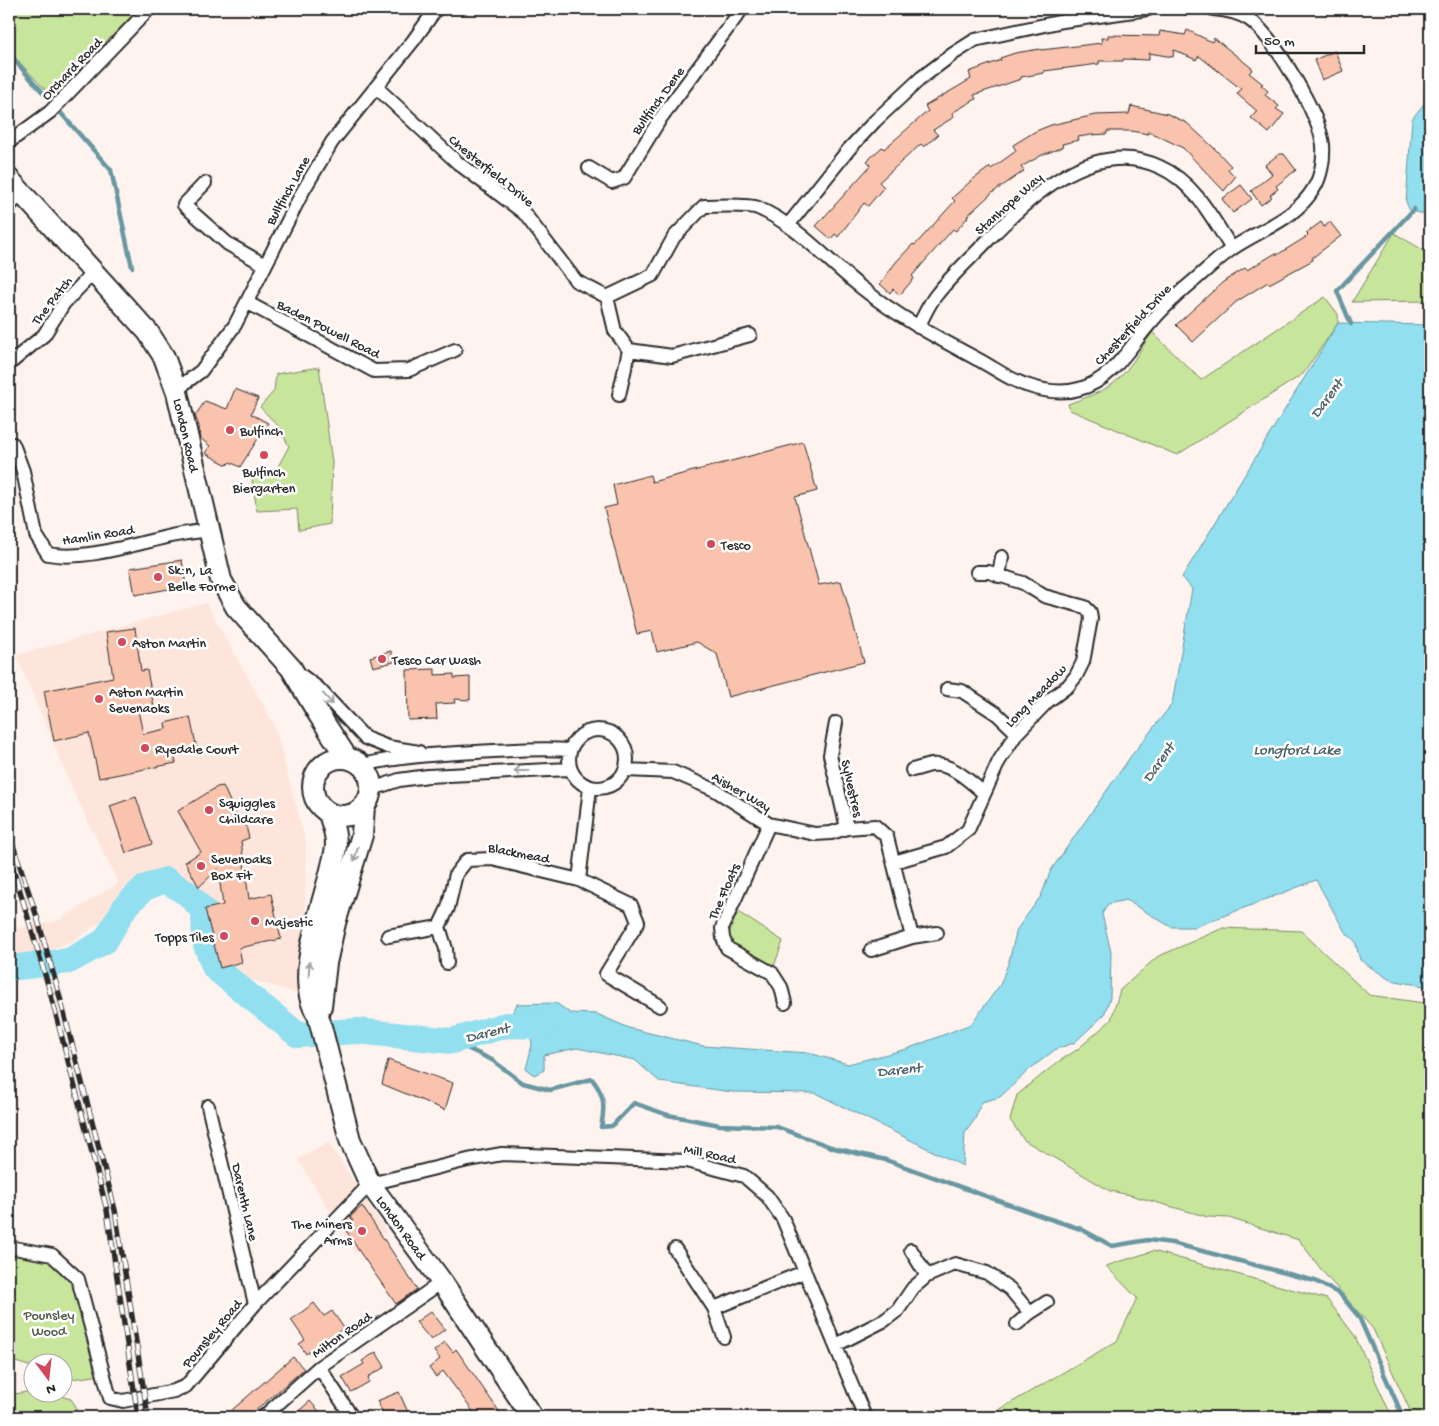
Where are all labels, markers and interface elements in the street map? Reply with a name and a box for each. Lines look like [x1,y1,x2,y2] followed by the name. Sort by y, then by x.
[1256,22,1364,54] scale bar
[1264,33,1295,51] text: 50 m
[39,34,108,105] street label: Orchard Road
[628,64,690,140] street label: Bullfinch Dene
[444,132,537,212] street label: Chesterfield Drive
[263,153,315,230] street label: Bullfinch Lane
[972,170,1047,240] street label: Stanhope Way
[28,273,77,330] street label: The Patch
[1092,281,1176,370] street label: Chesterfield Drive
[273,296,384,364] street label: Baden Powell Road
[1307,374,1350,422] water label: Darent
[168,397,202,476] street label: London Road
[224,424,236,436] marker: Bulfinch
[239,424,284,441] place label: Bulfinch
[258,449,270,461] marker: Bulfinch Biergarten
[232,465,296,498] place label: Bulfinch Biergarten
[61,522,137,551] street label: Hamlin Road
[705,538,717,550] marker: Tesco
[720,538,751,555] place label: Tesco
[167,563,236,596] place label: Sk:n, La Belle Forme
[152,571,164,583] marker: Sk:n, La Belle Forme
[116,636,128,648] marker: Aston Martin
[132,636,207,653] place label: Aston Martin
[376,653,388,665] marker: Tesco Car Wash
[391,653,482,670] place label: Tesco Car Wash
[1002,661,1071,732] street label: Long Meadow
[109,685,184,718] place label: Aston Martin Sevenaoks
[322,692,334,705] one-way arrow
[93,693,105,705] marker: Aston Martin Sevenaoks
[1140,737,1181,787] water label: Darent
[139,742,151,754] marker: Ryedale Court
[155,742,239,759] place label: Ryedale Court
[1253,742,1342,760] water label: Longford Lake
[836,758,866,820] street label: Sylvestres
[514,766,530,775] one-way arrow
[708,769,774,817] street label: Aisher Way
[219,796,276,829] place label: Squiggles Childcare
[203,804,215,816] marker: Squiggles Childcare
[485,840,552,869] street label: Blackmead
[351,846,361,862] one-way arrow
[210,852,272,885] place label: Sevenoaks Box Fit
[195,860,207,872] marker: Sevenoaks Box Fit
[705,861,746,924] street label: The Floats
[249,915,261,927] marker: Majestic
[265,915,314,932] place label: Majestic
[154,930,215,947] place label: Topps Tiles
[218,930,230,942] marker: Topps Tiles
[304,961,314,977] one-way arrow
[464,1019,514,1048] water label: Darent
[876,1059,925,1082] water label: Darent
[682,1142,739,1170] street label: Mill Road
[226,1161,261,1244] street label: Darenth Lane
[371,1193,430,1265] street label: London Road
[291,1217,353,1250] place label: The Miners Arms
[356,1225,368,1237] marker: The Miners Arms
[179,1295,248,1373] street label: Pounsley Road
[23,1308,74,1341] park label: Pounsley Wood
[309,1308,377,1363] street label: Milton Road
[22,1354,72,1404] north arrow
[44,1379,57,1398] text: N

